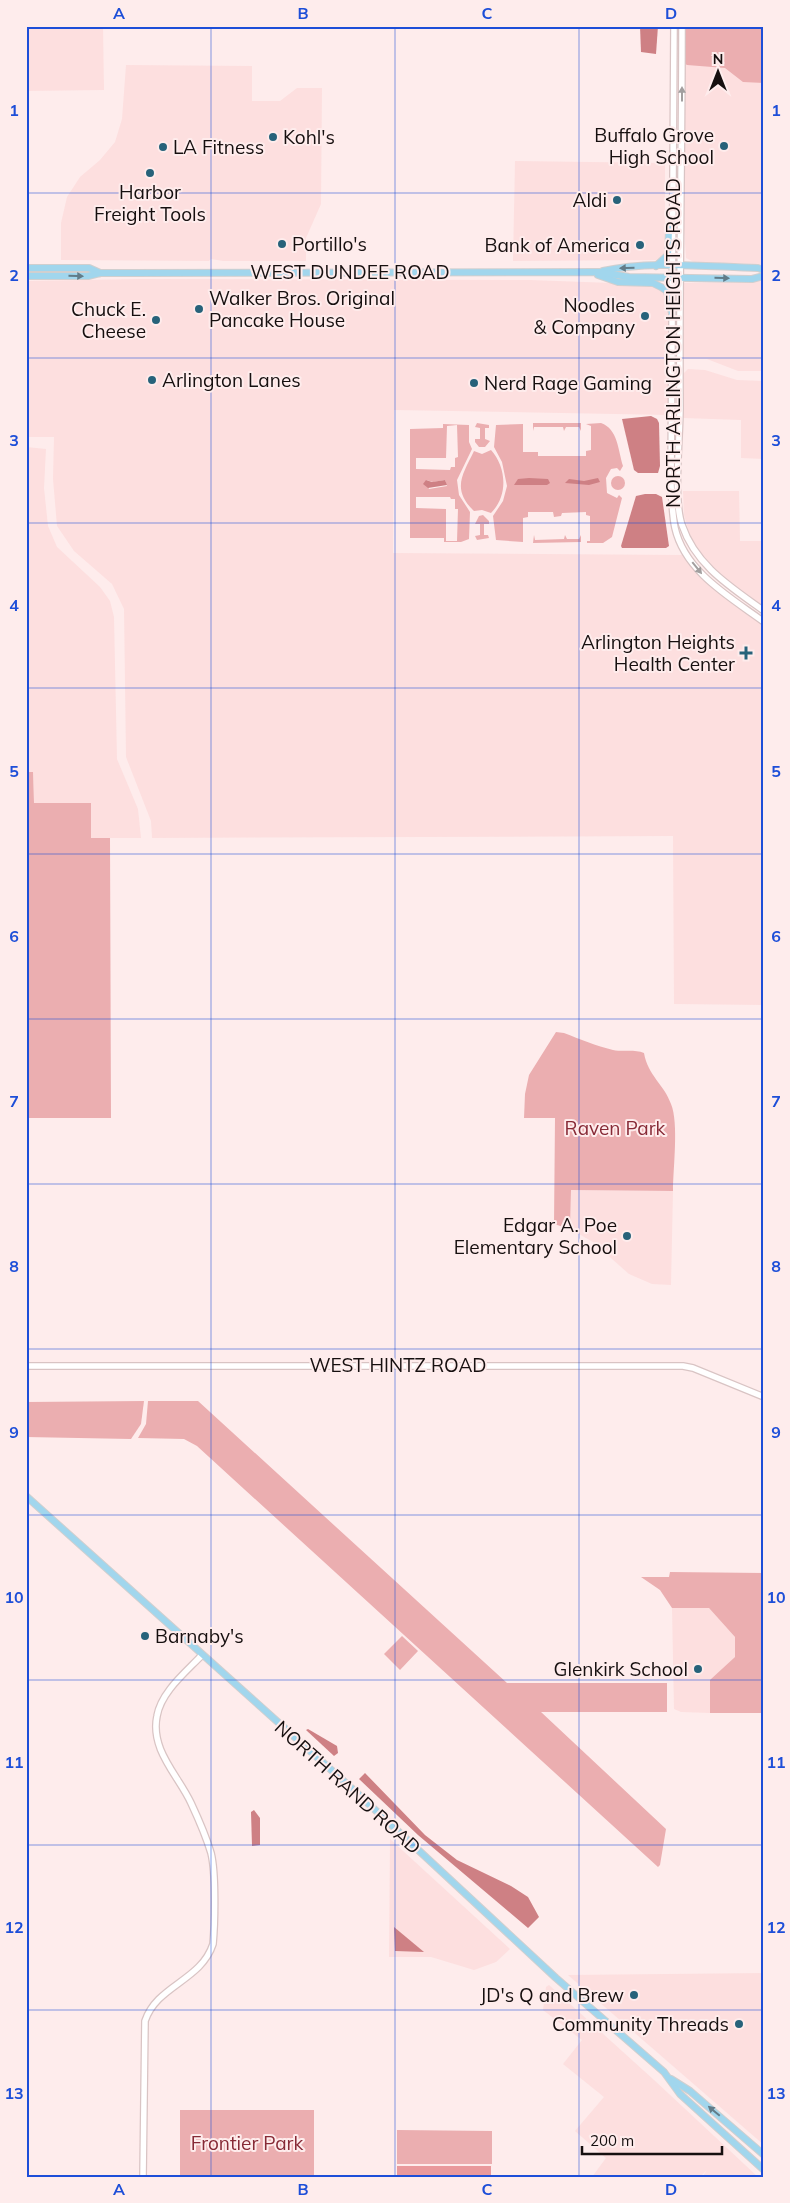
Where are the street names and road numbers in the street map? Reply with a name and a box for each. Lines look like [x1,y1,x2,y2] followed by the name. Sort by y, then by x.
[661,178,685,508] street label: NORTH ARLINGTON HEIGHTS ROAD
[250,260,450,284] street label: WEST DUNDEE ROAD
[309,1353,487,1377] street label: WEST HINTZ ROAD
[270,1715,426,1859] street label: NORTH RAND ROAD

